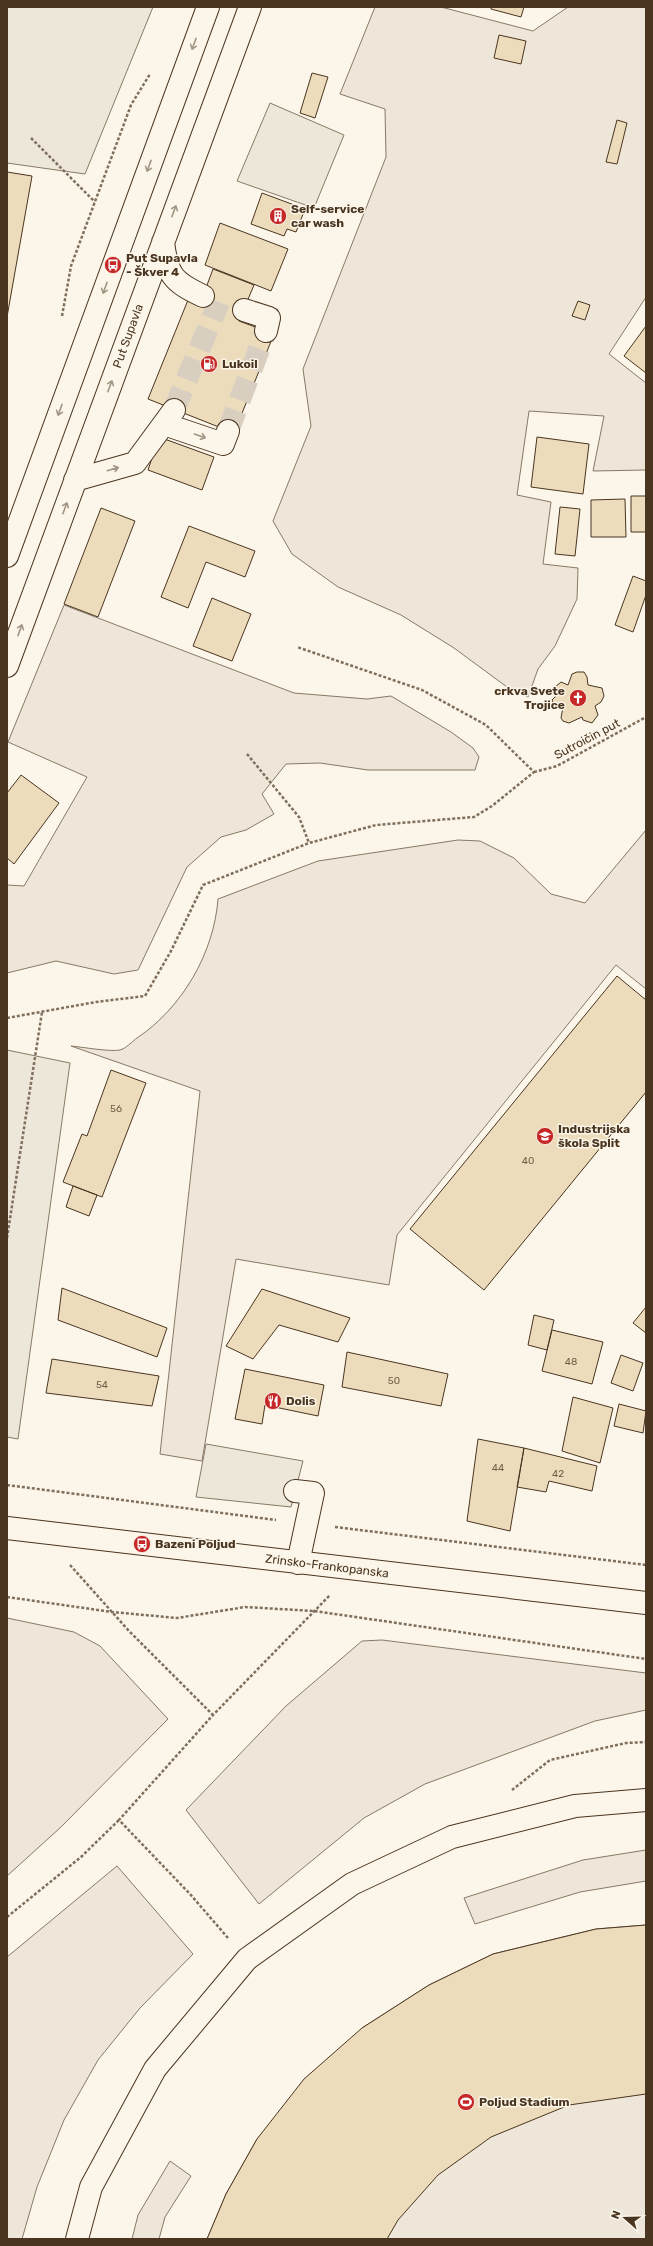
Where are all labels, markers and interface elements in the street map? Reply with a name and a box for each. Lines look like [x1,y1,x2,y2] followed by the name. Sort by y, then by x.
[190,37,198,49] one-way arrow
[145,159,153,171] one-way arrow
[291,202,364,230] place label: Self-service car wash
[171,205,179,217] one-way arrow
[268,206,288,226] building icon: Self-service car wash
[126,251,198,279] place label: Put Supavla - Škver 4
[103,255,123,275] bus stop icon: Put Supavla - Škver 4
[100,281,108,293] one-way arrow
[110,302,146,370] street label: Put Supavla
[199,354,219,374] fuel station icon: Lukoil
[222,357,258,371] place label: Lukoil
[107,379,114,392] one-way arrow
[56,403,64,415] one-way arrow
[194,433,207,440] one-way arrow
[106,465,119,472] one-way arrow
[62,502,70,514] one-way arrow
[17,624,25,636] one-way arrow
[494,684,565,712] place label: crkva Svete Trojice
[568,688,588,708] church icon: crkva Svete Trojice
[552,716,623,762] street label: Sutroičin put
[110,1103,122,1115] house number: 56
[558,1122,630,1150] place label: Industrijska škola Split
[535,1126,555,1146] school or university icon: Industrijska škola Split
[522,1155,534,1167] house number: 40
[565,1356,577,1368] house number: 48
[388,1375,400,1387] house number: 50
[96,1379,108,1391] house number: 54
[263,1391,283,1411] restaurant icon: Dolis
[286,1394,316,1408] place label: Dolis
[492,1462,504,1474] house number: 44
[552,1468,564,1480] house number: 42
[132,1534,152,1554] bus stop icon: Bazeni Poljud
[155,1537,236,1551] place label: Bazeni Poljud
[264,1551,390,1581] street label: Zrinsko-Frankopanska
[456,2092,476,2112] sports icon: Poljud Stadium
[479,2095,570,2109] place label: Poljud Stadium
[605,2198,645,2238] north arrow
[609,2209,624,2221] text: N

